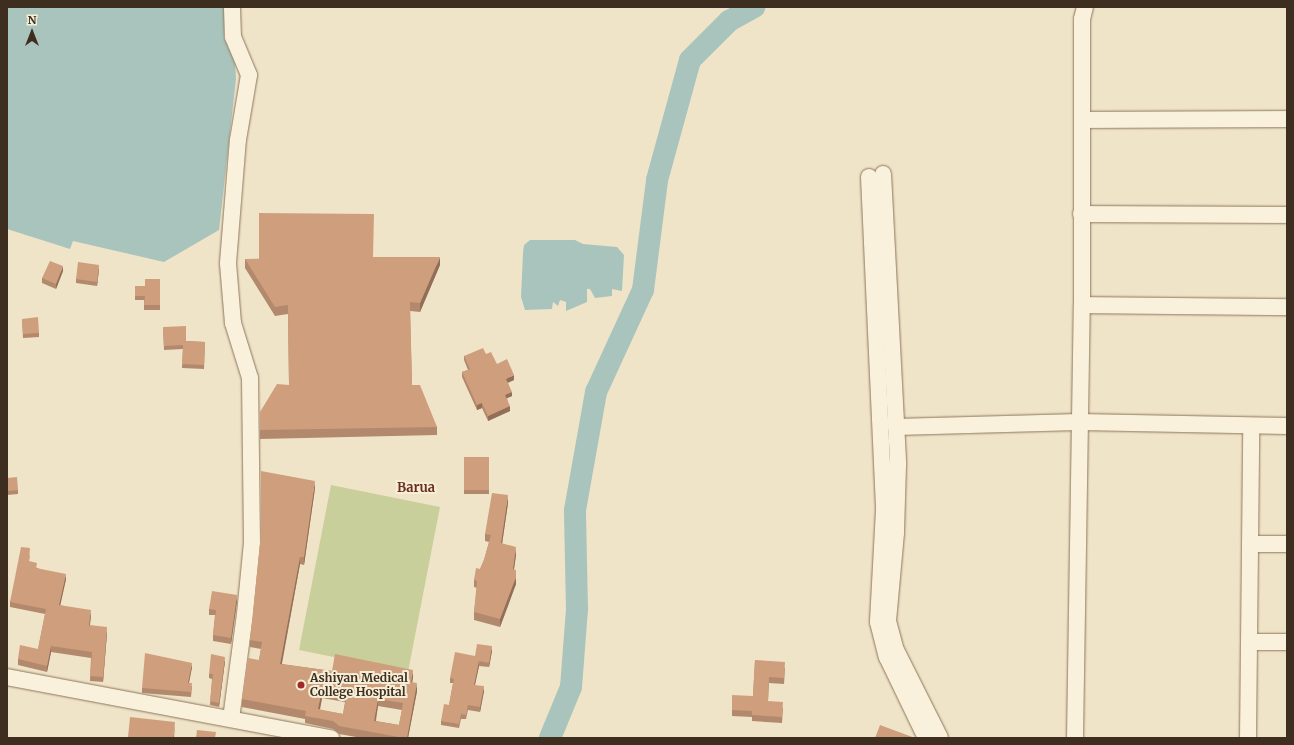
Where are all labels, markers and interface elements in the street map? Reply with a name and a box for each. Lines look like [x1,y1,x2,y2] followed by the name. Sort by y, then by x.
[12,12,52,52] north arrow
[28,13,36,27] text: N
[397,480,435,496] district label: Barua
[310,671,408,699] place label: Ashiyan Medical College Hospital
[295,679,307,691] marker: Ashiyan Medical College Hospital

